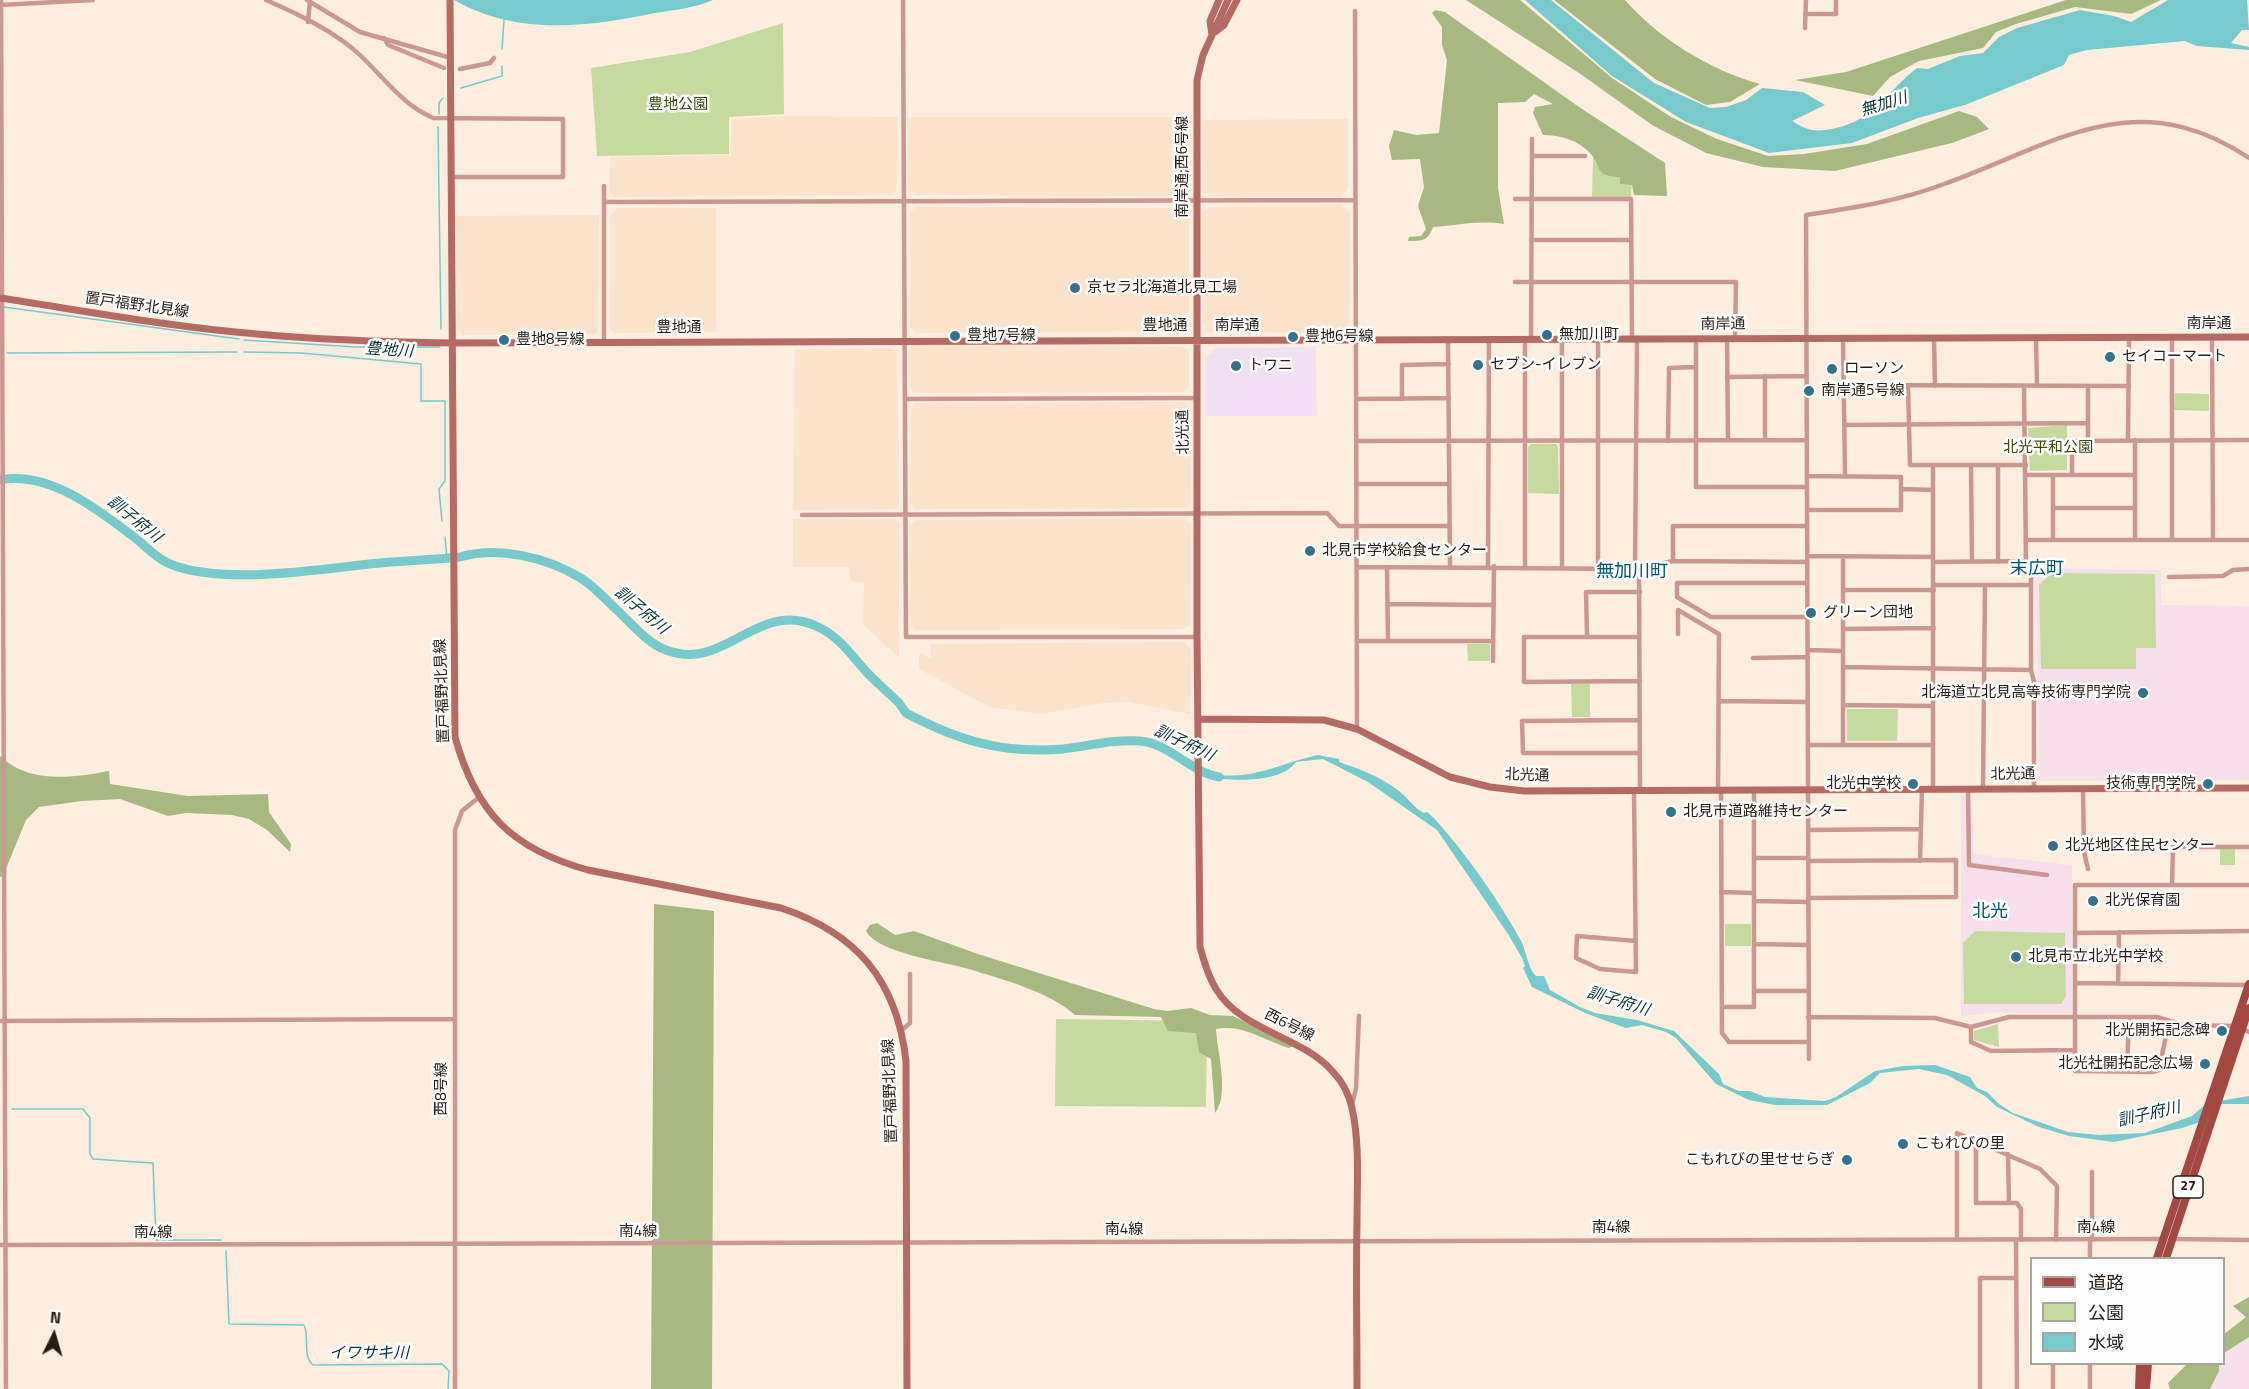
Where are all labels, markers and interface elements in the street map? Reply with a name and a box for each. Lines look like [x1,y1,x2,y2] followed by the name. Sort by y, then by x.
[1858,89,1910,121] water label: 無加川
[648,96,708,114] park label: 豊地公園
[1174,116,1192,218] street label: 南岸通;西6号線
[1087,279,1237,297] place label: 京セラ北海道北見工場
[1068,281,1082,295] marker: 京セラ北海道北見工場
[84,290,190,322] street label: 置戸福野北見線
[2187,315,2231,333] street label: 南岸通
[1700,316,1746,334] street label: 南岸通
[1143,317,1187,335] street label: 豊地通
[1215,317,1259,335] street label: 南岸通
[657,319,701,337] street label: 豊地通
[1559,326,1619,344] place label: 無加川町
[967,327,1035,345] place label: 豊地7号線
[1305,328,1373,346] place label: 豊地6号線
[1540,328,1554,342] marker: 無加川町
[948,329,962,343] marker: 豊地7号線
[1286,330,1300,344] marker: 豊地6号線
[516,331,584,349] place label: 豊地8号線
[497,333,511,347] marker: 豊地8号線
[364,340,414,362] water label: 豊地川
[2122,348,2227,366] place label: セイコーマート
[2103,350,2117,364] marker: セイコーマート
[1490,356,1602,374] place label: セブン-イレブン
[1248,357,1293,375] place label: トワニ
[1471,358,1485,372] marker: セブン-イレブン
[1229,359,1243,373] marker: トワニ
[1844,360,1904,378] place label: ローソン
[1825,362,1839,376] marker: ローソン
[1821,382,1904,400] place label: 南岸通5号線
[1802,384,1816,398] marker: 南岸通5号線
[1175,409,1193,455] street label: 北光通
[2003,439,2093,457] park label: 北光平和公園
[103,492,165,548] water label: 訓子府川
[1322,542,1487,560] place label: 北見市学校給食センター
[1303,544,1317,558] marker: 北見市学校給食センター
[2010,559,2064,581] district label: 末広町
[1596,562,1668,584] district label: 無加川町
[610,583,672,639] water label: 訓子府川
[1823,604,1913,622] place label: グリーン団地
[1804,606,1818,620] marker: グリーン団地
[432,638,454,744] street label: 置戸福野北見線
[1921,684,2131,702] place label: 北海道立北見高等技術専門学院
[2136,686,2150,700] marker: 北海道立北見高等技術専門学院
[1151,722,1217,766] water label: 訓子府川
[1504,766,1550,786] street label: 北光通
[1990,766,2036,784] street label: 北光通
[1826,775,1901,793] place label: 北光中学校
[2106,775,2196,793] place label: 技術専門学院
[1906,777,1920,791] marker: 北光中学校
[2201,777,2215,791] marker: 技術専門学院
[1683,803,1848,821] place label: 北見市道路維持センター
[1664,805,1678,819] marker: 北見市道路維持センター
[2065,837,2215,855] place label: 北光地区住民センター
[2046,839,2060,853] marker: 北光地区住民センター
[2105,892,2180,910] place label: 北光保育園
[2086,894,2100,908] marker: 北光保育園
[1972,902,2008,924] district label: 北光
[2028,948,2163,966] place label: 北見市立北光中学校
[2009,950,2023,964] marker: 北見市立北光中学校
[1585,983,1651,1021] water label: 訓子府川
[1261,1006,1317,1046] street label: 西6号線
[2105,1022,2210,1040] place label: 北光開拓記念碑
[2215,1024,2229,1038] marker: 北光開拓記念碑
[880,1038,902,1144] street label: 置戸福野北見線
[2058,1055,2193,1073] place label: 北光社開拓記念広場
[2198,1057,2212,1071] marker: 北光社開拓記念広場
[433,1062,451,1116] street label: 西8号線
[2116,1098,2182,1132] water label: 訓子府川
[1915,1135,2005,1153] place label: こもれびの里
[1896,1137,1910,1151] marker: こもれびの里
[1685,1151,1835,1169] place label: こもれびの里せせらぎ
[1840,1153,1854,1167] marker: こもれびの里せせらぎ
[2173,1176,2203,1198] road number: 27
[1592,1219,1630,1237] street label: 南4線
[2077,1219,2115,1237] street label: 南4線
[1105,1221,1143,1239] street label: 南4線
[619,1223,657,1241] street label: 南4線
[134,1224,172,1242] street label: 南4線
[2030,1257,2225,1365] legend
[2088,1269,2124,1296] text: 道路
[2088,1299,2124,1326] text: 公園
[24,1305,84,1365] north arrow
[49,1305,62,1330] text: N
[2088,1329,2124,1356] text: 水域
[329,1344,409,1364] water label: イワサキ川

